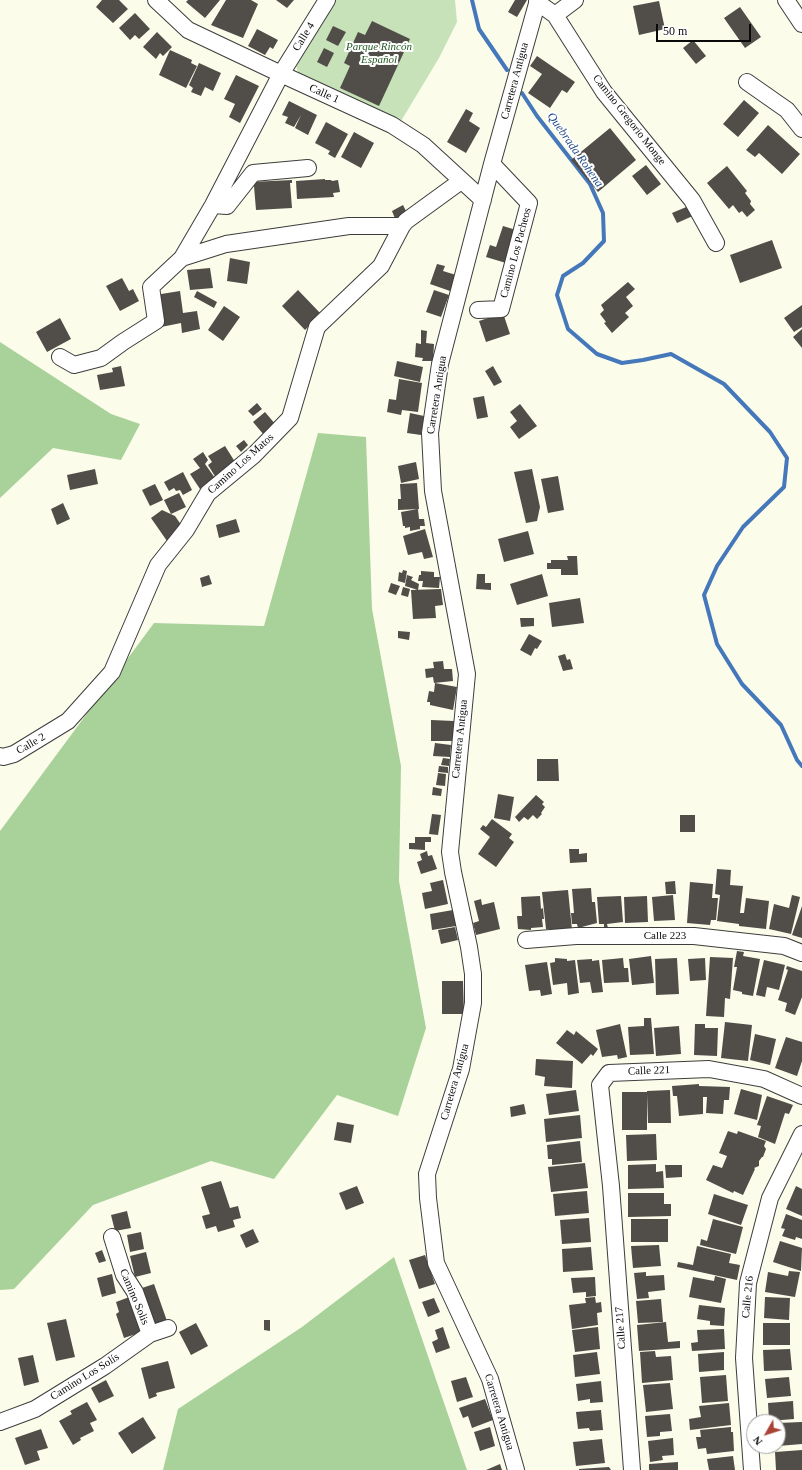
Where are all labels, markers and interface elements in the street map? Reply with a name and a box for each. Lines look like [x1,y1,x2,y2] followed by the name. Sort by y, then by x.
[658,16,753,42] scale bar
[290,20,318,54] street label: Calle 4
[663,24,687,38] text: 50 m
[346,40,412,66] park label: Parque Rincón Español
[498,41,532,121] street label: Carretera Antigua
[590,72,668,168] street label: Camino Gregorio Monge
[307,82,341,106] street label: Calle 1
[544,110,606,190] water label: Quebrada Rohena
[498,206,534,300] street label: Camino Los Pacheos
[424,355,450,435] street label: Carretera Antigua
[205,431,277,497] street label: Camino Los Matos
[449,699,471,779] street label: Carretera Antigua
[14,730,48,758] street label: Calle 2
[644,929,686,943] street label: Calle 223
[438,1042,472,1122] street label: Carretera Antigua
[628,1064,670,1078] street label: Calle 221
[116,1267,152,1327] street label: Camino Solis
[739,1275,757,1319] street label: Calle 216
[613,1306,629,1350] street label: Calle 217
[48,1351,122,1403] street label: Camino Los Solís
[481,1372,517,1452] street label: Carretera Antigua
[746,1414,786,1454] north arrow
[750,1434,765,1448] text: N

